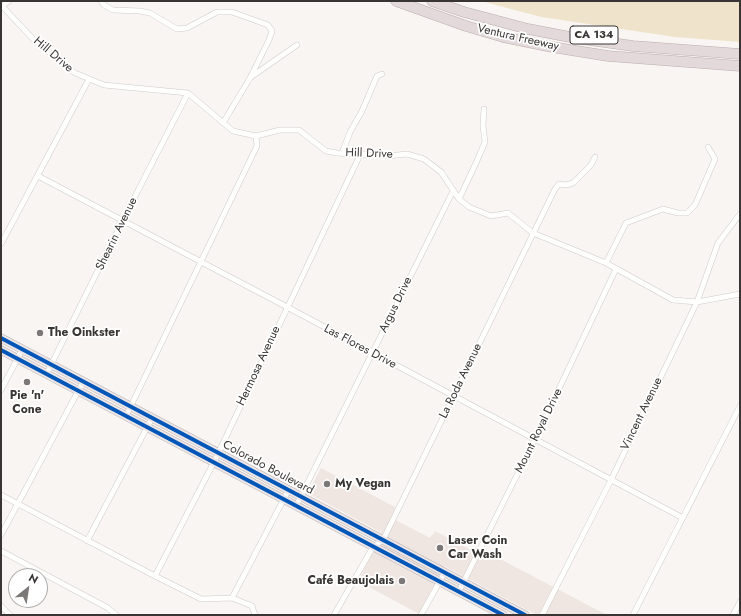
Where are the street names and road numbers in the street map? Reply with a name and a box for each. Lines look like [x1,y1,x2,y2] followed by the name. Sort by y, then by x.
[476,22,560,54] street label: Ventura Freeway
[570,26,618,44] road number: CA 134
[30,34,76,76] street label: Hill Drive
[345,146,393,162] street label: Hill Drive
[93,195,141,273] street label: Shearin Avenue
[376,275,416,335] street label: Argus Drive
[321,322,399,372] street label: Las Flores Drive
[234,324,284,408] street label: Hermosa Avenue
[437,341,485,421] street label: La Roda Avenue
[618,375,666,453] street label: Vincent Avenue
[512,386,566,476] street label: Mount Royal Drive
[220,438,316,498] street label: Colorado Boulevard

